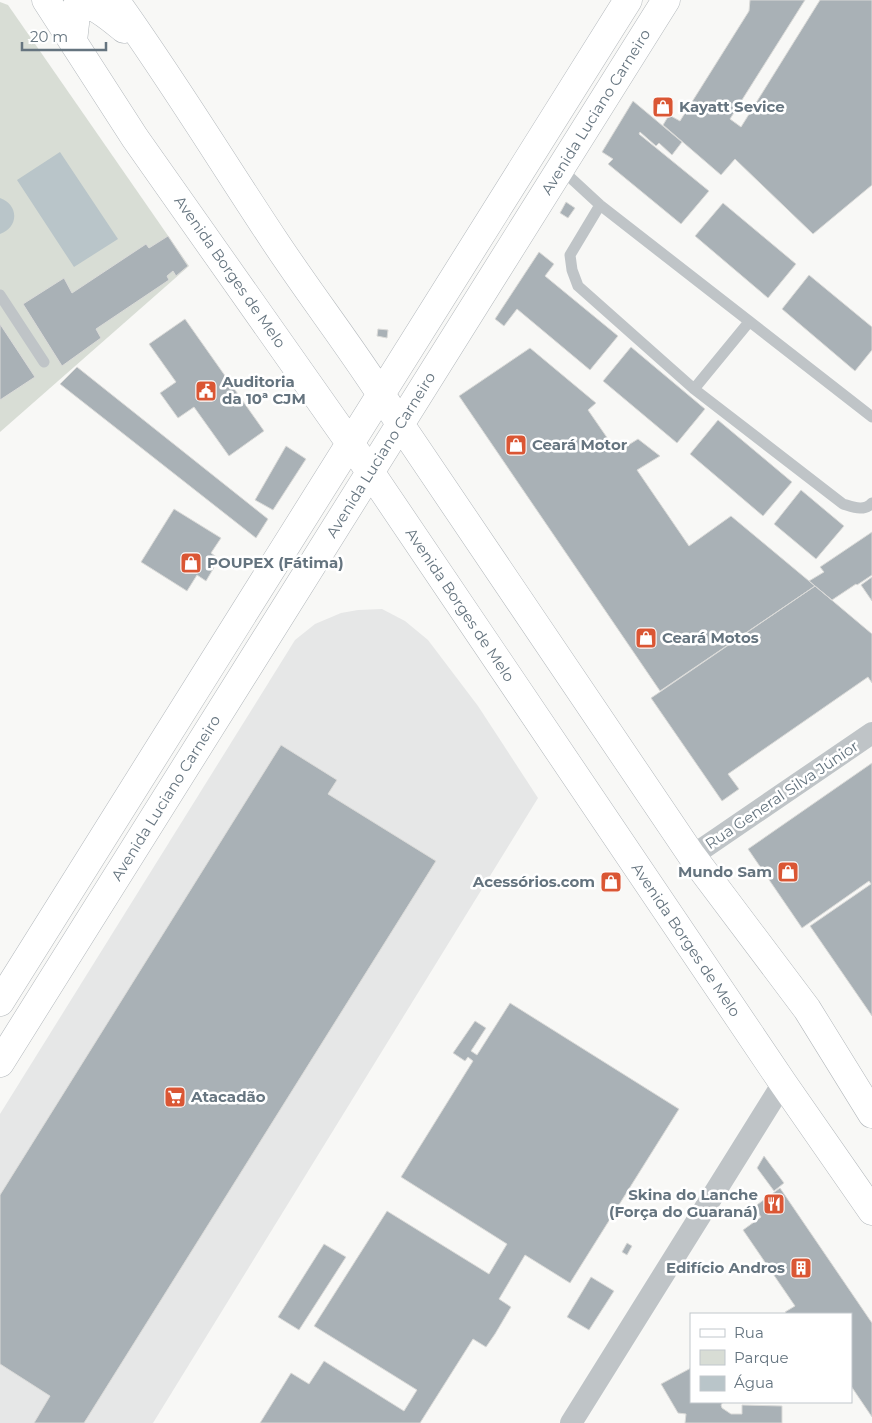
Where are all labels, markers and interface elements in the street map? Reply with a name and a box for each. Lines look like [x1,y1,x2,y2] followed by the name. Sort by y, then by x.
[22,20,106,52] scale bar
[537,25,654,198] street label: Avenida Luciano Carneiro
[30,27,68,46] text: 20 m
[651,95,675,119] shop icon: Kayatt Sevice
[679,97,785,116] place label: Kayatt Sevice
[171,192,290,352] street label: Avenida Borges de Melo
[322,368,439,541] street label: Avenida Luciano Carneiro
[221,372,306,408] place label: Auditoria da 10ª CJM
[194,379,218,403] public building icon: Auditoria da 10ª CJM
[504,433,528,457] shop icon: Ceará Motor
[532,435,628,454] place label: Ceará Motor
[402,524,519,685] street label: Avenida Borges de Melo
[179,551,203,575] shop icon: POUPEX (Fátima)
[207,553,344,572] place label: POUPEX (Fátima)
[634,626,658,650] shop icon: Ceará Motos
[662,628,759,647] place label: Ceará Motos
[107,711,224,884] street label: Avenida Luciano Carneiro
[701,736,862,853] street label: Rua General Silva Júnior
[628,859,745,1020] street label: Avenida Borges de Melo
[776,860,800,884] shop icon: Mundo Sam
[678,862,772,881] place label: Mundo Sam
[599,870,623,894] shop icon: Acessórios.com
[472,872,595,891] place label: Acessórios.com
[163,1085,187,1109] supermarket icon: Atacadão
[190,1087,266,1106] place label: Atacadão
[609,1185,758,1221] place label: Skina do Lanche (Força do Guaraná)
[762,1192,786,1216] restaurant icon: Skina do Lanche (Força do Guaraná)
[789,1256,813,1280] building icon: Edifício Andros
[666,1258,785,1277] place label: Edifício Andros
[690,1313,852,1403] legend
[734,1323,764,1342] text: Rua
[734,1348,789,1367] text: Parque
[734,1373,774,1392] text: Água

